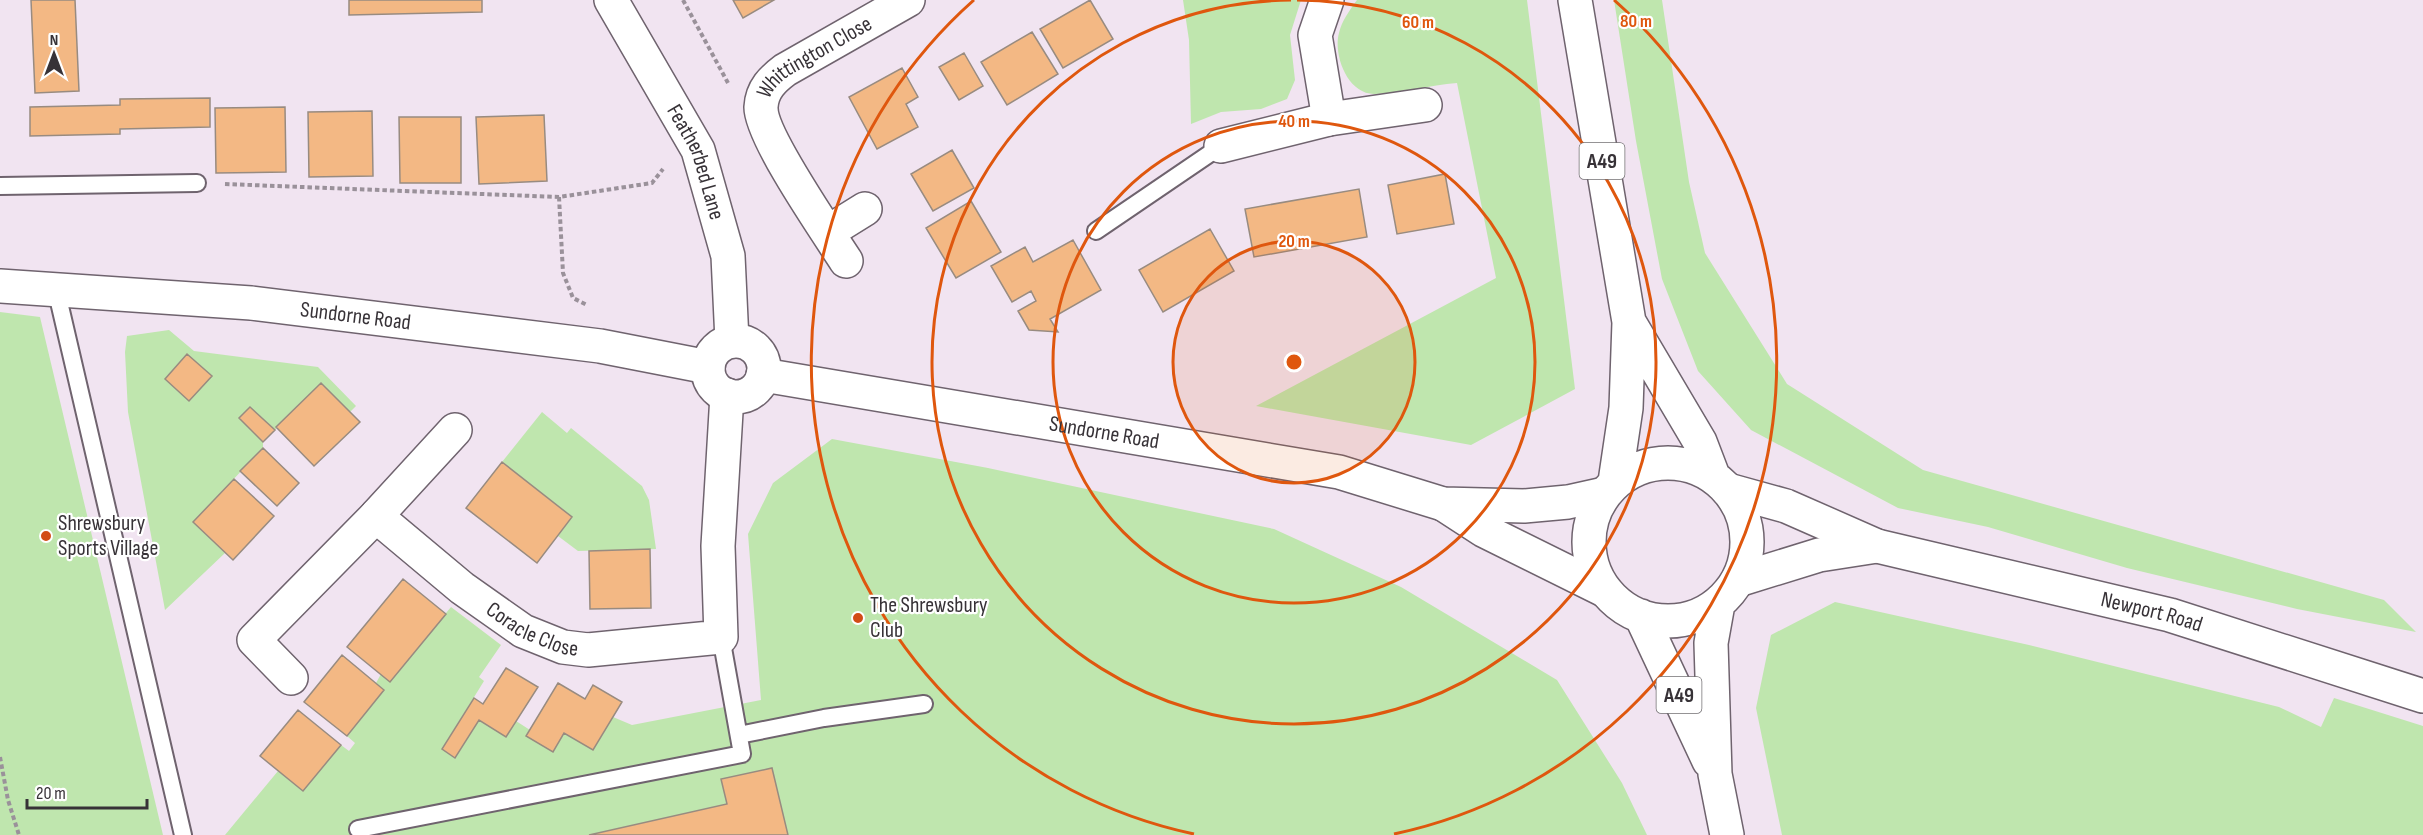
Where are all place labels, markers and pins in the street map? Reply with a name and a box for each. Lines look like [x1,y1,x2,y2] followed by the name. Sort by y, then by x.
[1284,352,1304,372] centre of rings
[58,510,158,562] place label: Shrewsbury Sports Village
[39,529,53,543] marker: Shrewsbury Sports Village
[870,592,988,644] place label: The Shrewsbury Club
[851,611,865,625] marker: The Shrewsbury Club

